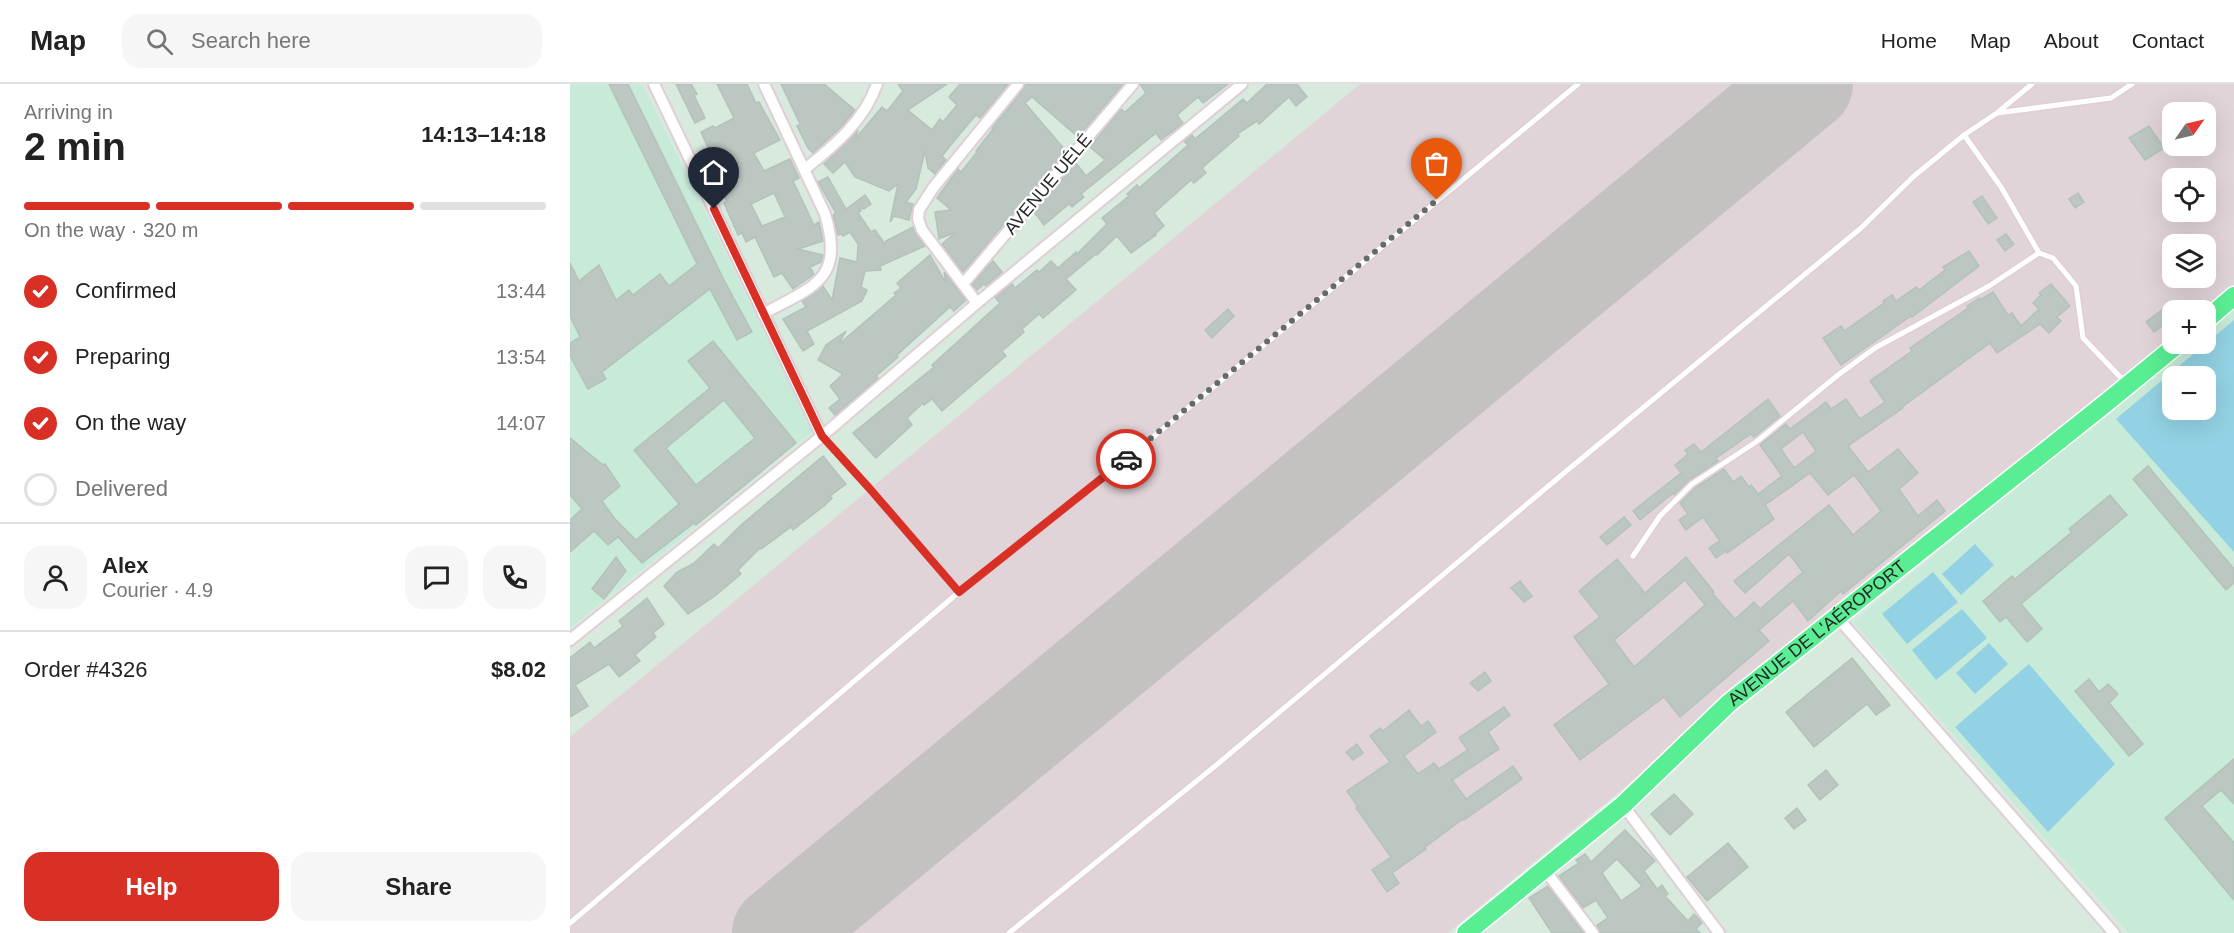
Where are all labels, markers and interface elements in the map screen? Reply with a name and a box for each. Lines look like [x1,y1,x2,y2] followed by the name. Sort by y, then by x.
[122,14,542,68] search box
[30,25,86,56] text: Map
[143,25,176,58] icon: search
[191,28,311,53] text: Search here
[1881,29,1937,52] text: Home
[1970,29,2011,52] text: Map
[2044,29,2099,52] text: About
[2132,29,2204,52] text: Contact
[24,101,113,123] text: Arriving in
[2162,102,2216,156] north arrow
[2162,102,2216,420] map controls
[421,122,546,147] text: 14:13–14:18
[24,125,126,168] text: 2 min
[1000,130,1096,238] street label: AVENUE UÉLÉ
[1411,138,1462,200] pin
[688,147,739,209] pin
[1420,147,1453,180] icon: bag
[697,156,730,189] icon: home
[2162,168,2216,222] button: locate
[24,219,199,241] text: On the way · 320 m
[2162,234,2216,288] button: layers
[24,275,57,308] icon: check
[75,278,176,303] text: Confirmed
[496,280,546,302] text: 13:44
[2162,300,2216,354] button: +
[24,341,57,374] icon: check
[75,344,170,369] text: Preparing
[496,346,546,368] text: 13:54
[2162,366,2216,420] button: −
[24,407,57,440] icon: check
[75,410,186,435] text: On the way
[496,412,546,434] text: 14:07
[1096,429,1156,489] courier
[1110,443,1143,476] icon: car
[75,476,168,501] text: Delivered
[24,546,87,609] button: person
[405,546,468,609] button: chat
[483,546,546,609] button: phone
[102,553,148,578] text: Alex
[1724,556,1910,710] street label: AVENUE DE L'AÉROPORT
[102,579,213,601] text: Courier · 4.9
[24,657,148,682] text: Order #4326
[491,657,546,682] text: $8.02
[24,852,279,921] button: Help
[291,852,546,921] button: Share

